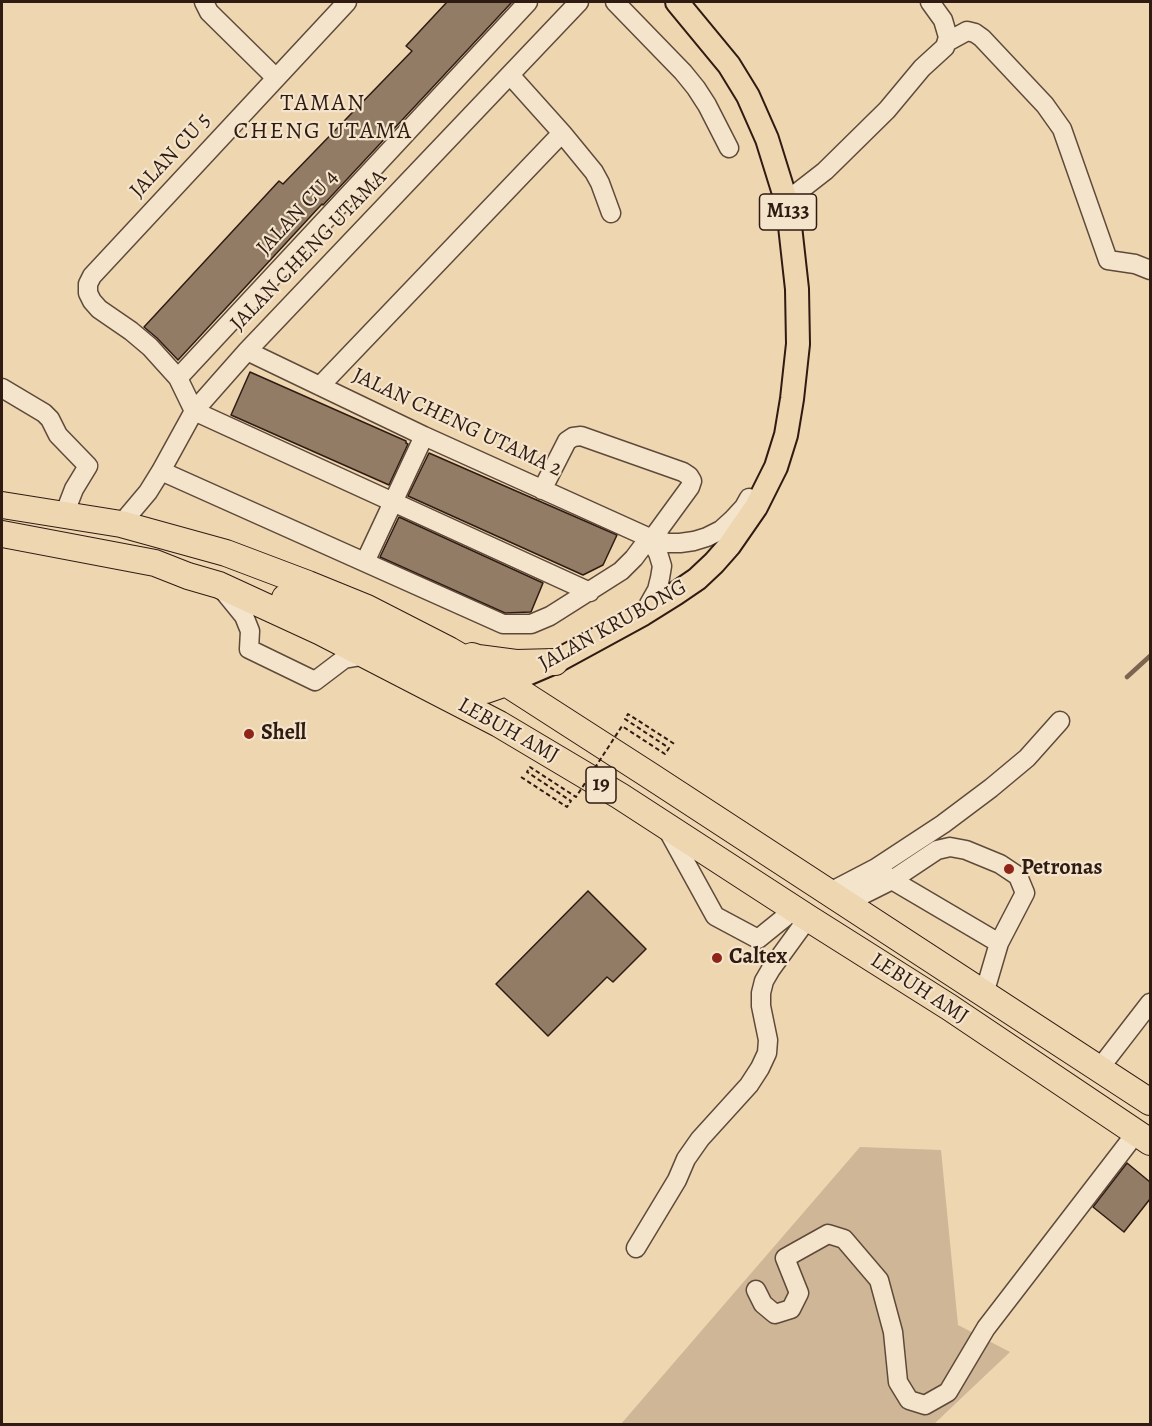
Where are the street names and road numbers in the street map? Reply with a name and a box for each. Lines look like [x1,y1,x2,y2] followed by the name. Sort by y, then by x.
[125,108,217,204] street label: JALAN CU 5
[225,165,393,337] street label: JALAN CHENG UTAMA
[252,165,344,261] street label: JALAN CU 4
[760,194,816,230] road number: M133
[348,363,566,483] street label: JALAN CHENG UTAMA 2
[534,574,692,678] street label: JALAN KRUBONG
[453,692,563,770] street label: LEBUH AMJ
[586,767,616,803] road number: 19
[865,948,973,1030] street label: LEBUH AMJ

